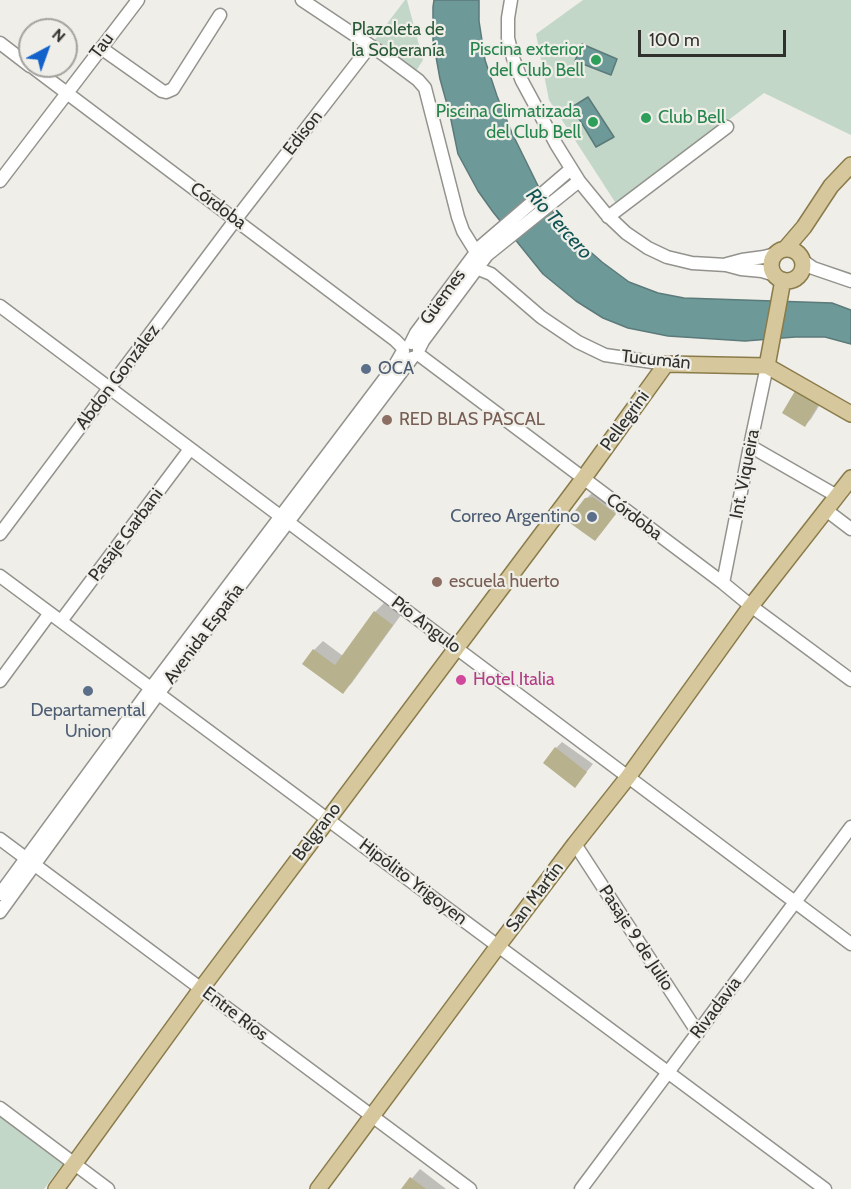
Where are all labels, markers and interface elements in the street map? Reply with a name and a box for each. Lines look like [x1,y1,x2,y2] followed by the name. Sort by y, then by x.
[18,18,78,78] north arrow
[641,18,790,56] scale bar
[351,19,445,62] park label: Plazoleta de la Soberanía
[48,25,69,46] text: N
[85,29,119,63] street label: Tau
[649,29,700,51] text: 100 m
[470,39,584,82] place label: Piscina exterior del Club Bell
[589,53,603,67] marker: Piscina exterior del Club Bell
[436,101,581,144] place label: Piscina Climatizada del Club Bell
[279,106,327,160] street label: Edison
[658,107,725,129] place label: Club Bell
[639,111,653,125] marker: Club Bell
[586,115,600,129] marker: Piscina Climatizada del Club Bell
[186,178,250,234] street label: Córdoba
[521,183,597,265] water label: Río Tercero
[416,265,470,329] street label: Güemes
[71,320,165,434] street label: Abdon González
[620,346,692,374] street label: Tucumán
[378,358,414,380] place label: OCA
[359,362,373,376] marker: OCA
[596,387,654,455] street label: Pellegrini
[399,409,545,431] place label: RED BLAS PASCAL
[380,413,394,427] marker: RED BLAS PASCAL
[726,428,764,520] street label: Int. Viqueira
[84,484,168,586] street label: Pasaje Garbani
[602,489,666,545] street label: Córdoba
[450,506,580,528] place label: Correo Argentino
[585,510,599,524] marker: Correo Argentino
[449,571,559,593] place label: escuela huerto
[430,575,444,589] marker: escuela huerto
[159,580,249,688] street label: Avenida España
[387,592,465,658] street label: Pío Angulo
[473,669,555,691] place label: Hotel Italia
[454,673,468,687] marker: Hotel Italia
[81,684,95,698] marker: Departamental Union
[30,700,146,742] place label: Departamental Union
[288,799,346,865] street label: Belgrano
[355,834,471,930] street label: Hipólito Yrigoyen
[502,858,568,936] street label: San Martín
[594,881,678,995] street label: Pasaje 9 de Julio
[686,973,746,1043] street label: Rivadavia
[198,982,272,1046] street label: Entre Ríos

